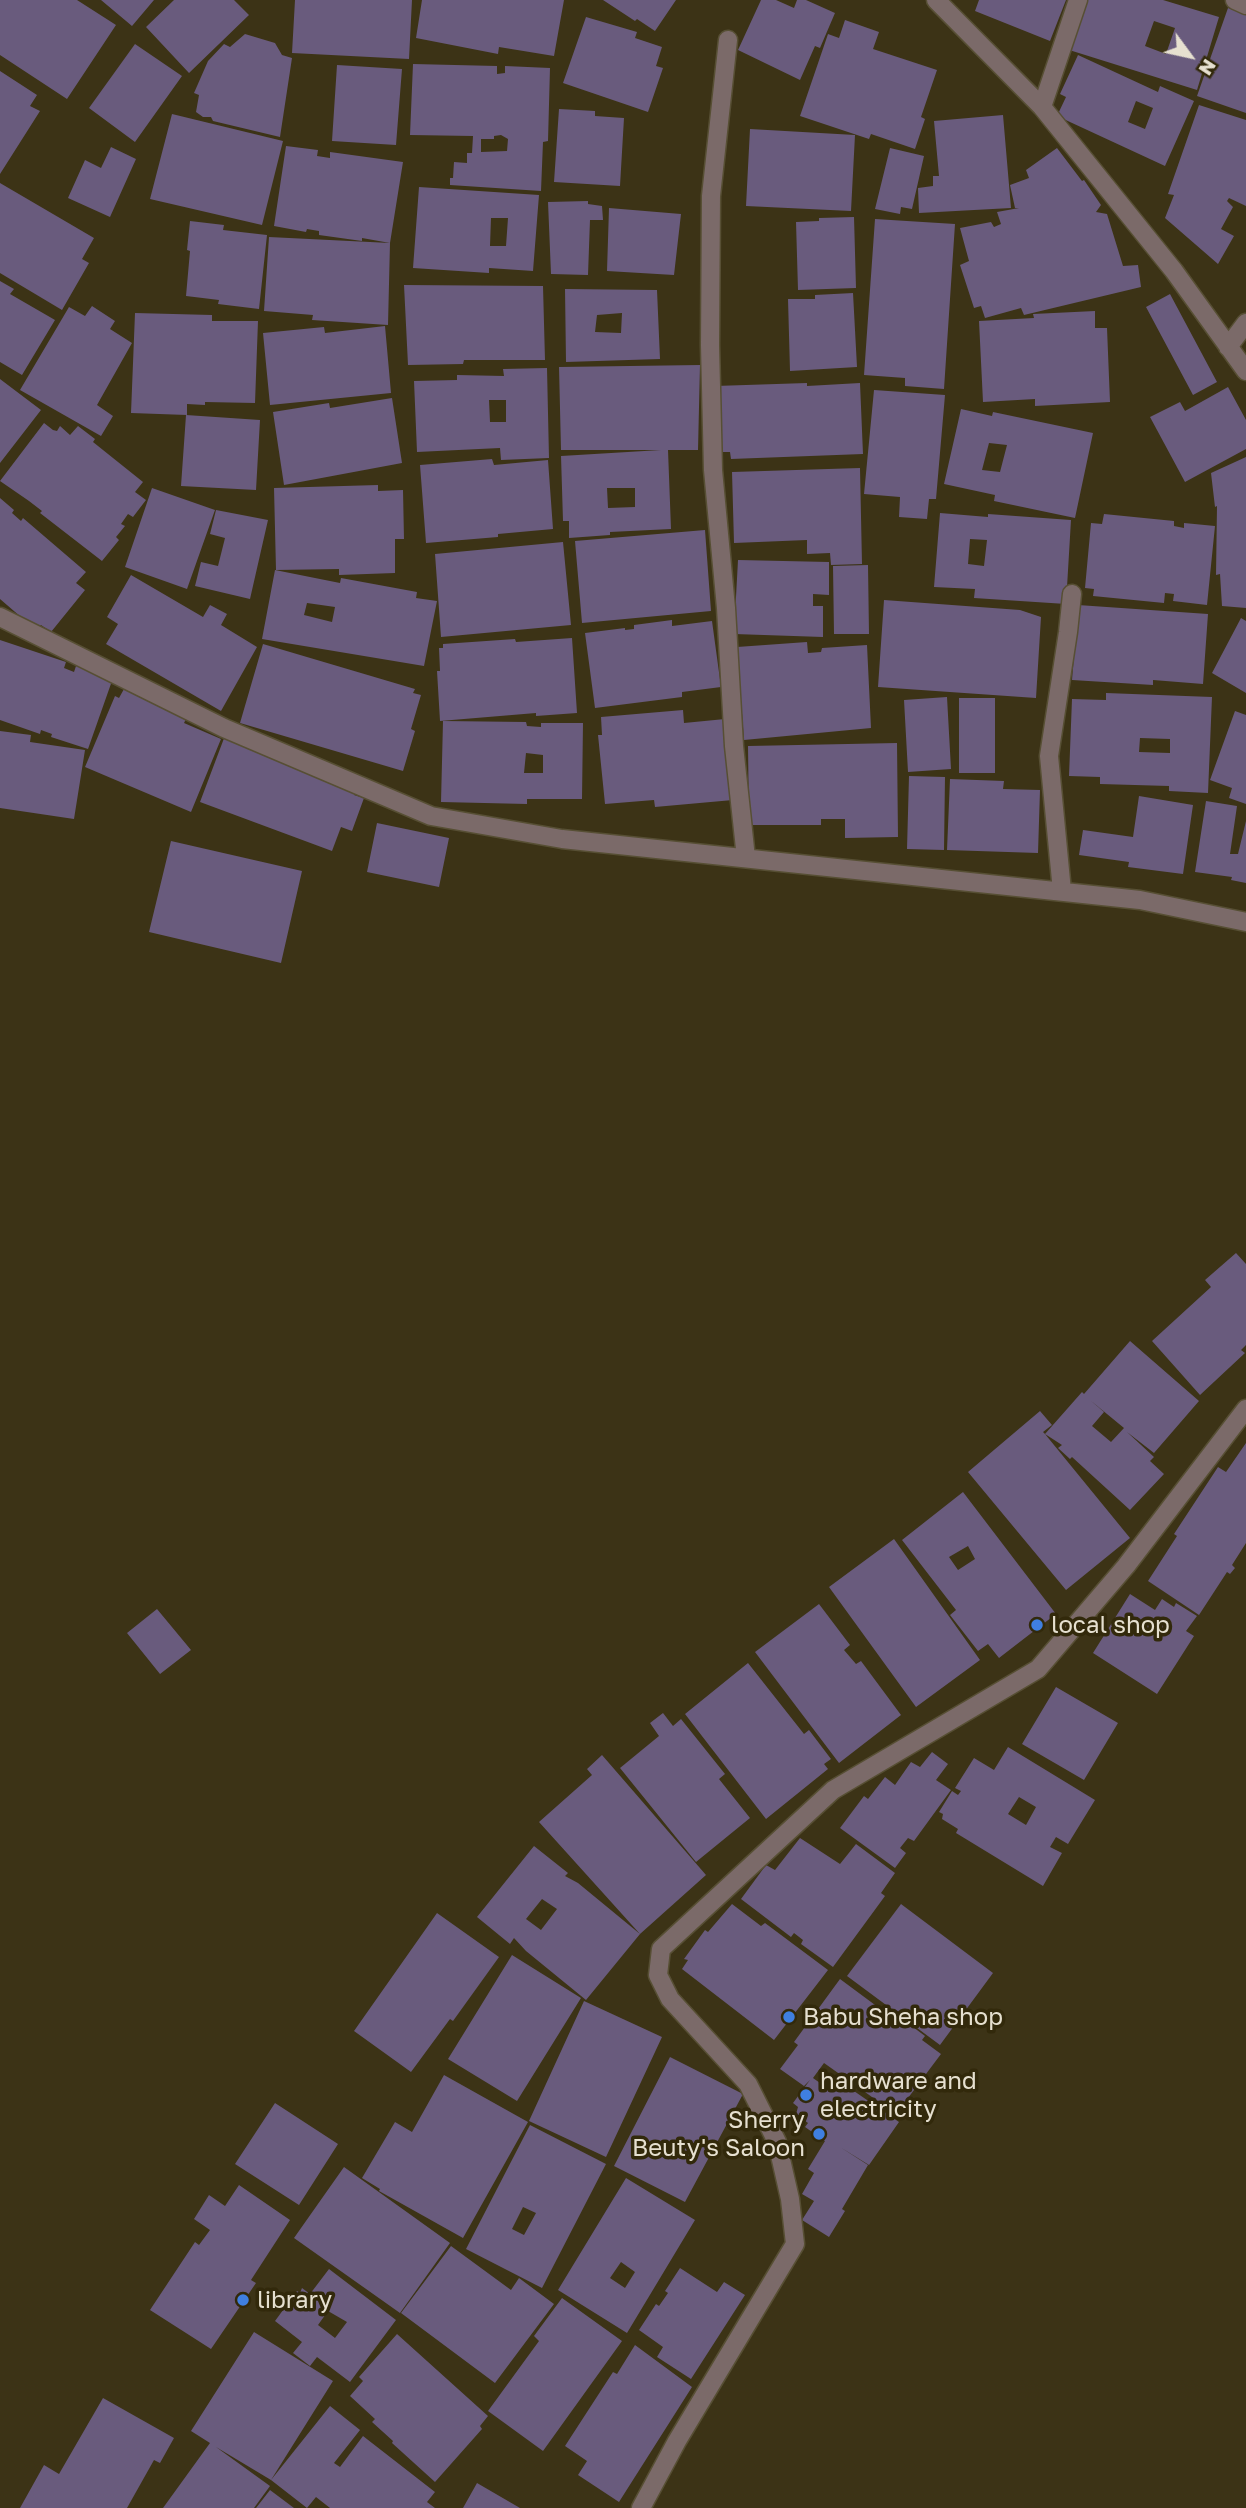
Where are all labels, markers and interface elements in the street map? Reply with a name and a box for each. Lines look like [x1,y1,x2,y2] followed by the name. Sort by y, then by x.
[1155,21,1225,91] north arrow
[1194,55,1222,80] text: N
[1051,1611,1170,1639] place label: local shop
[1029,1617,1045,1633] marker: local shop
[803,2003,1003,2031] place label: Babu Sheha shop
[781,2009,797,2025] marker: Babu Sheha shop
[820,2067,977,2123] place label: hardware and electricity
[798,2087,814,2103] marker: hardware and electricity
[632,2106,805,2162] place label: Sherry Beuty's Saloon
[811,2126,827,2142] marker: Sherry Beuty's Saloon
[257,2286,332,2314] place label: library
[235,2292,251,2308] marker: library

